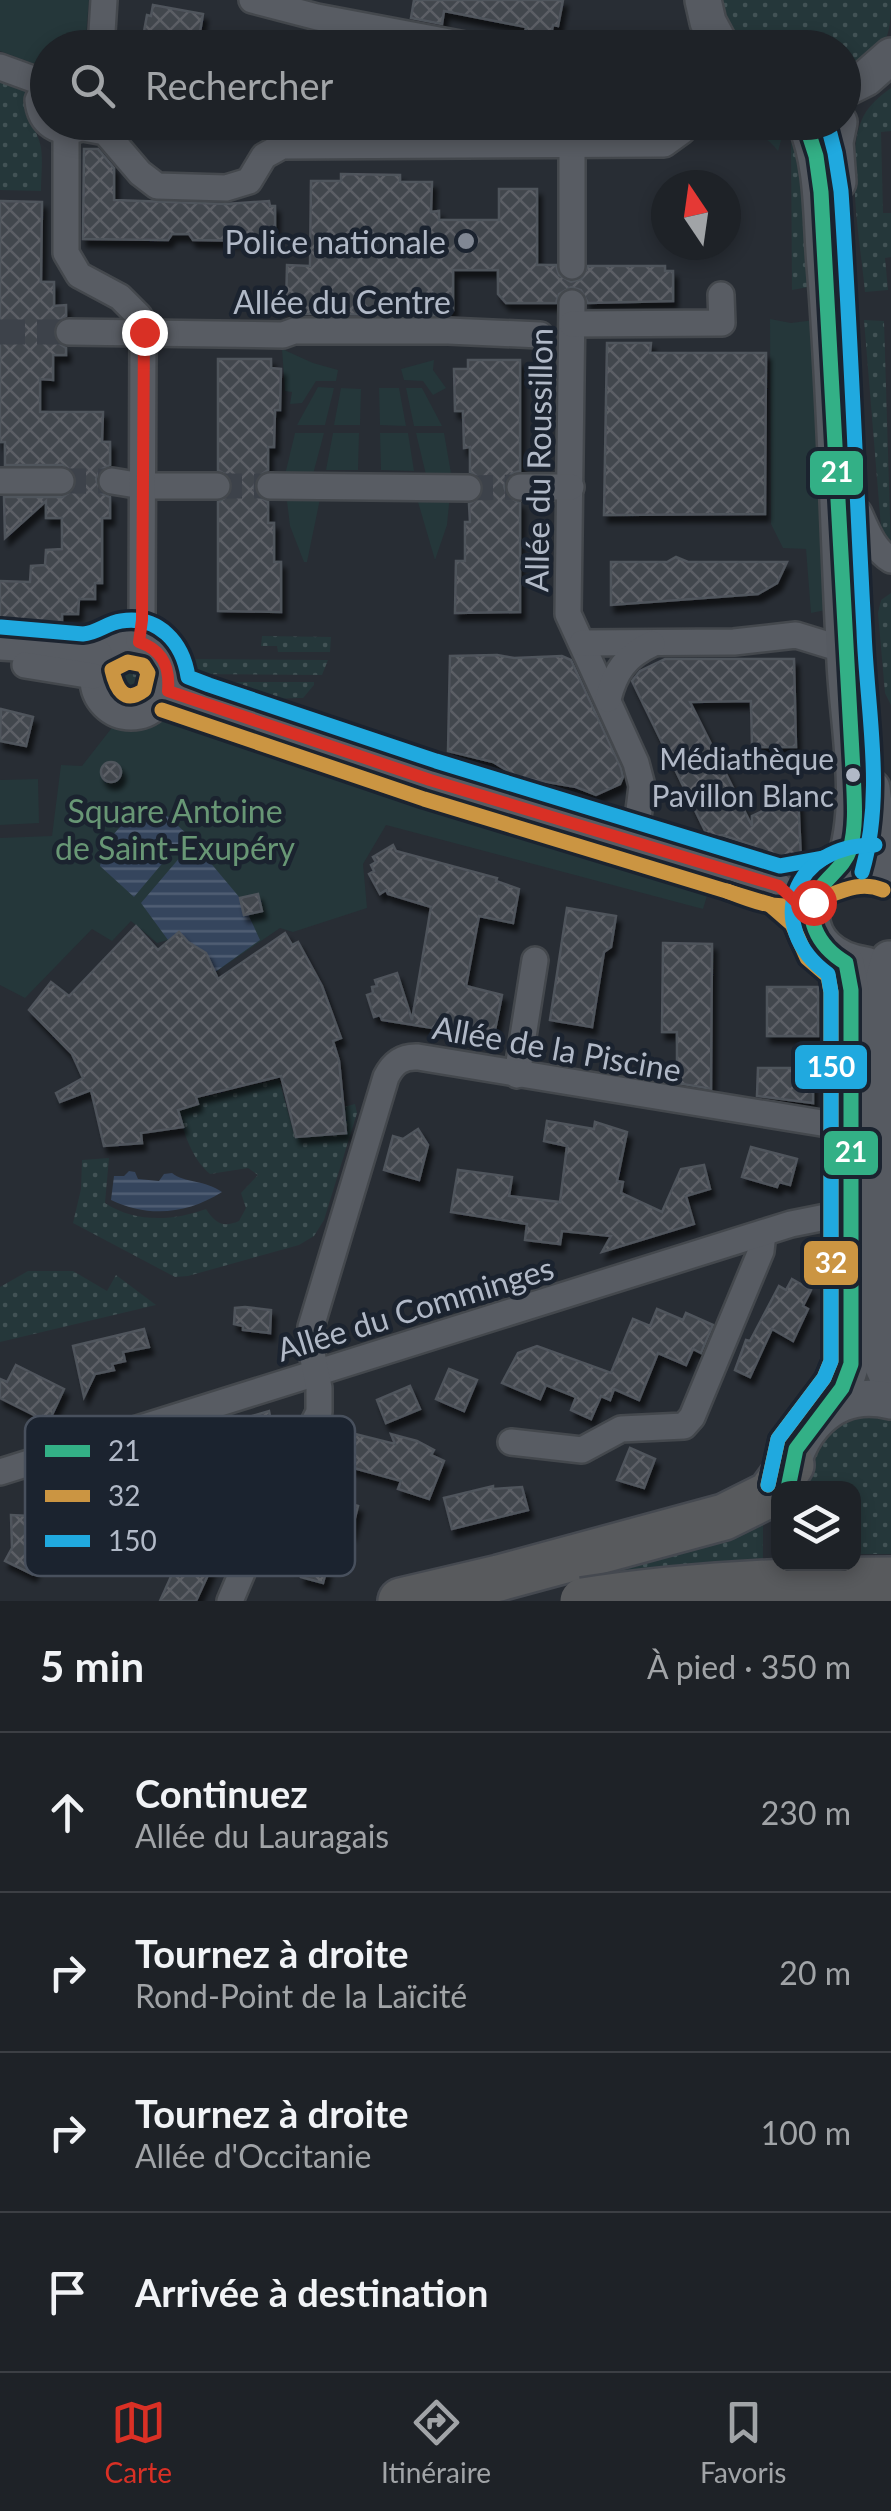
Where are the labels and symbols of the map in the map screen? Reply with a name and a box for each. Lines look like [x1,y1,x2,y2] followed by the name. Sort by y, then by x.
[651,170,741,260] north arrow
[225,222,446,261] place label: Police nationale
[455,230,477,252] marker: Police nationale
[233,282,451,321] street label: Allée du Centre
[122,310,168,356] route end
[516,328,560,592] street label: Allée du Roussillon
[808,449,865,497] line badge: 21
[821,454,853,488] text: 21
[651,740,834,813] place label: Médiathèque Pavillon Blanc
[843,765,863,785] marker: Médiathèque Pavillon Blanc
[55,791,295,867] park label: Square Antoine de Saint-Exupéry
[791,880,837,926] route start
[430,1007,684,1089] street label: Allée de la Piscine
[793,1043,869,1091] line badge: 150
[807,1049,855,1083] text: 150
[822,1129,880,1177] line badge: 21
[835,1134,867,1168] text: 21
[802,1239,860,1287] line badge: 32
[815,1245,847,1279] text: 32
[272,1247,558,1369] street label: Allée du Comminges
[25,1416,355,1576] legend
[108,1433,140,1467] text: 21
[108,1478,140,1512] text: 32
[108,1523,157,1557] text: 150

